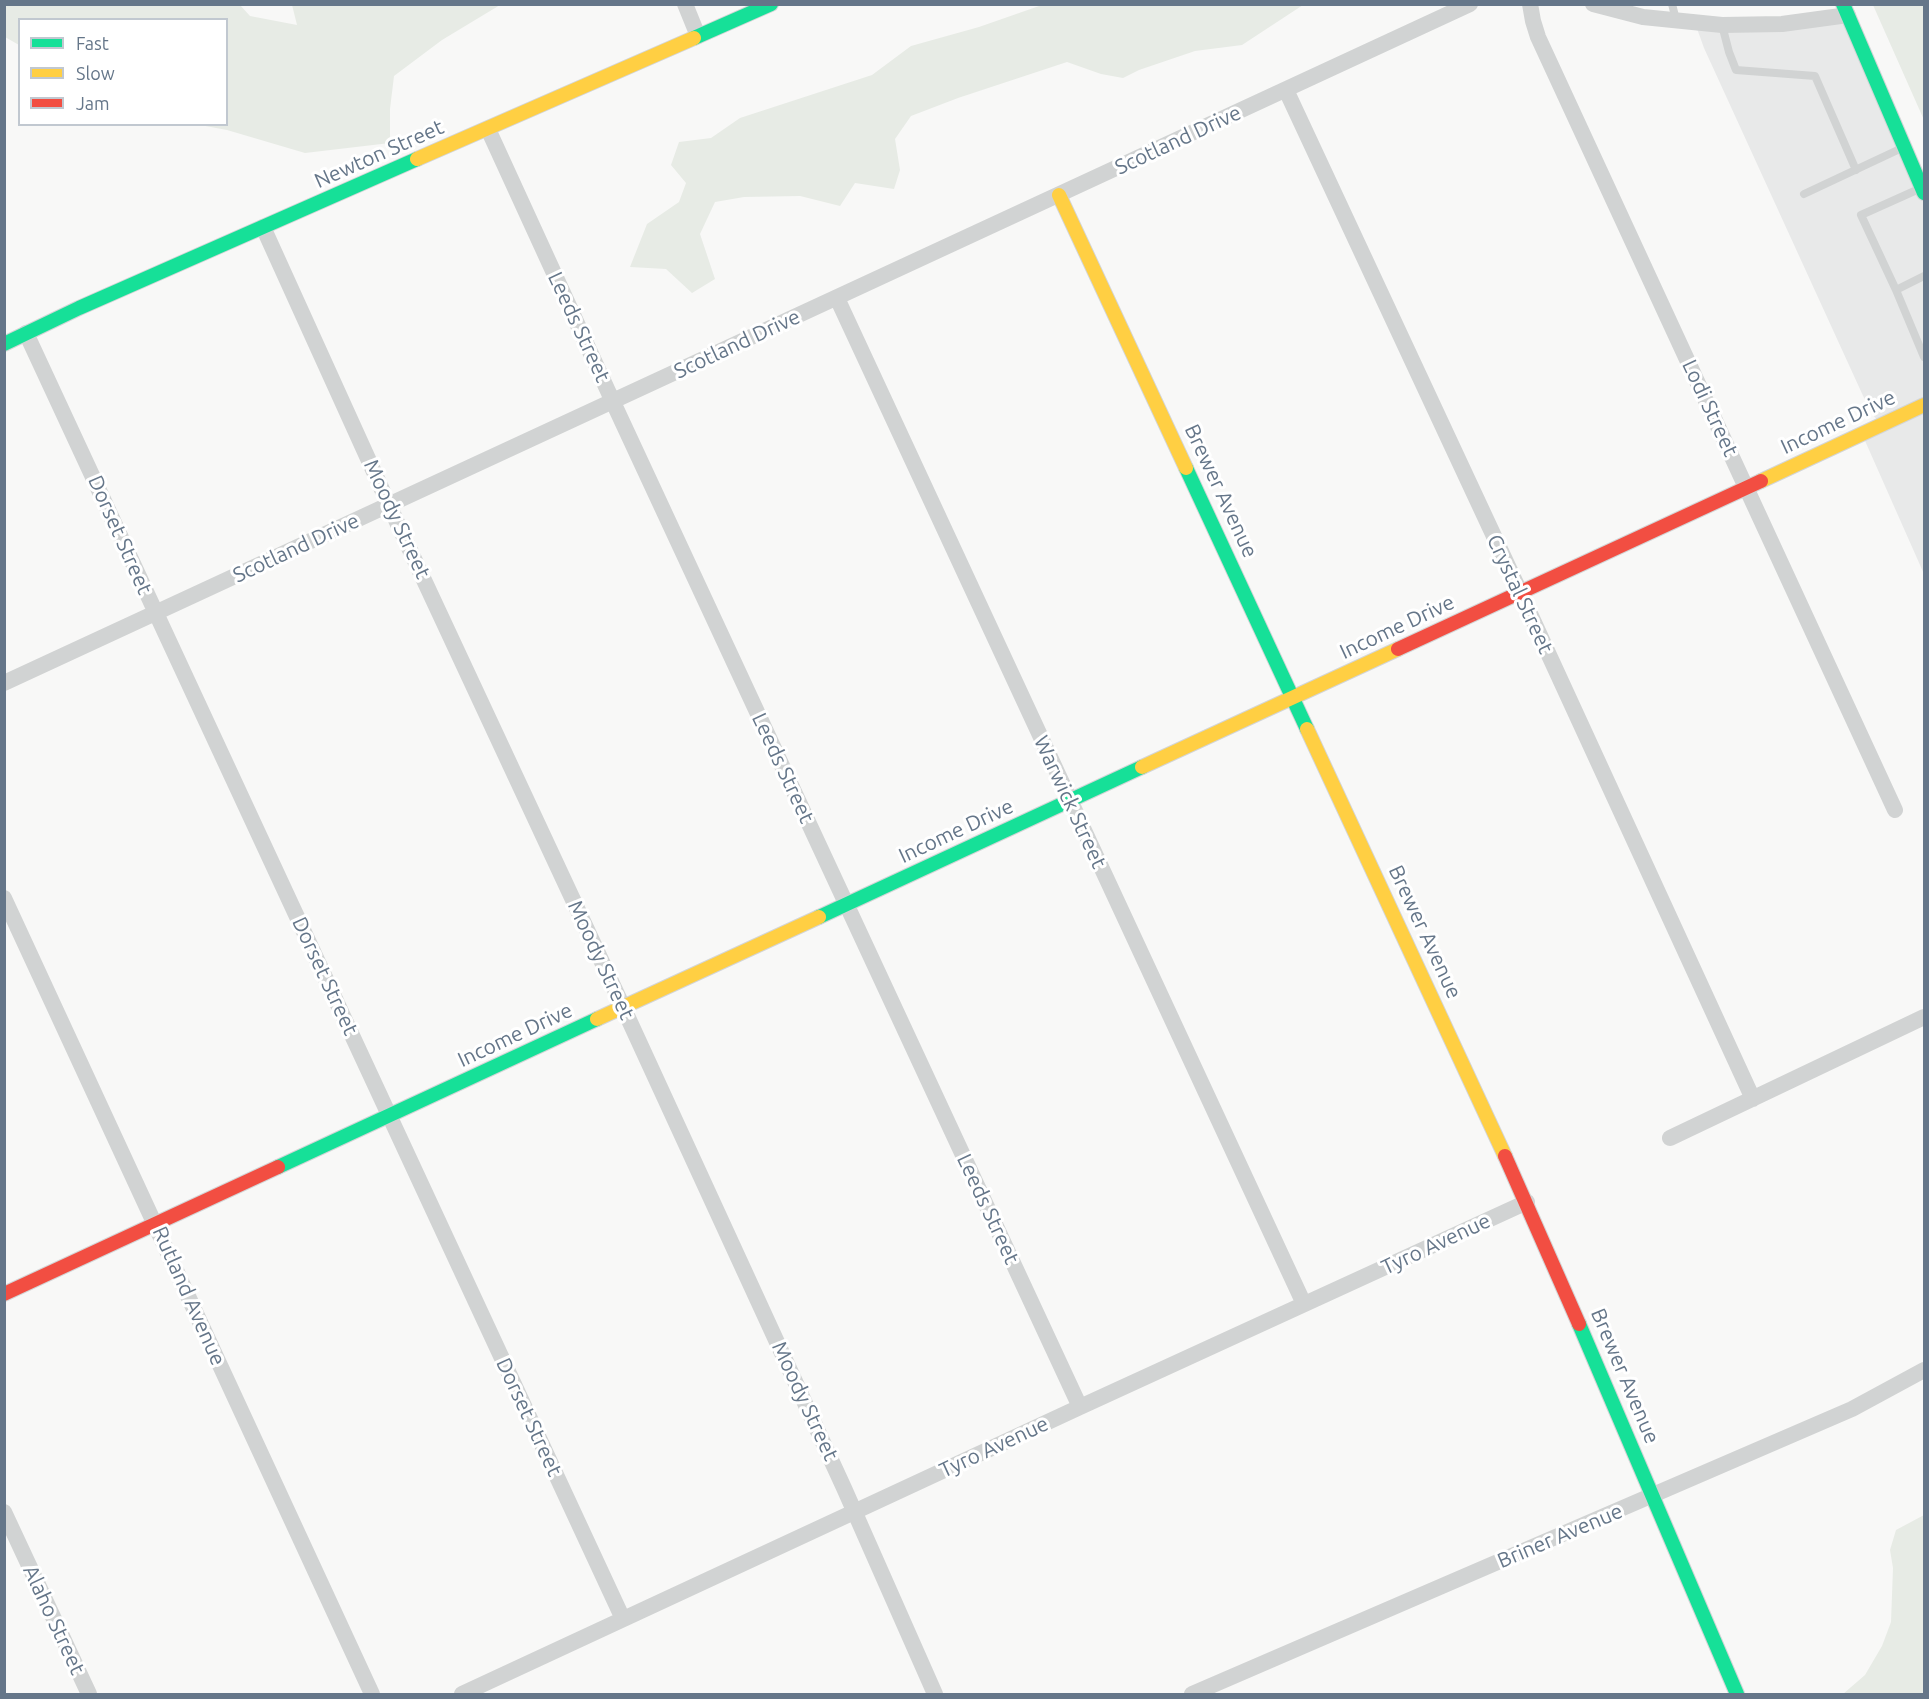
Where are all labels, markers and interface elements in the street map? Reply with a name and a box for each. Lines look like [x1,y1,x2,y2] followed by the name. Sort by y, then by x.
[18,18,228,126] legend
[76,33,109,53] text: Fast
[76,63,115,83] text: Slow
[76,93,110,113] text: Jam
[1111,100,1245,180] street label: Scotland Drive
[310,114,448,194] street label: Newton Street
[542,268,616,386] street label: Leeds Street
[670,304,804,384] street label: Scotland Drive
[1677,356,1743,460] street label: Lodi Street
[1777,384,1899,460] street label: Income Drive
[1179,420,1263,562] street label: Brewer Avenue
[358,455,436,583] street label: Moody Street
[83,472,157,598] street label: Dorset Street
[229,508,363,588] street label: Scotland Drive
[1481,530,1559,658] street label: Crystal Street
[1336,589,1458,665] street label: Income Drive
[746,709,820,827] street label: Leeds Street
[1028,732,1112,872] street label: Warwick Street
[895,793,1017,869] street label: Income Drive
[1383,861,1467,1003] street label: Brewer Avenue
[562,896,640,1024] street label: Moody Street
[287,913,363,1039] street label: Dorset Street
[454,997,576,1073] street label: Income Drive
[951,1150,1025,1268] street label: Leeds Street
[1378,1208,1494,1280] street label: Tyro Avenue
[147,1223,231,1369] street label: Rutland Avenue
[1585,1305,1665,1447] street label: Brewer Avenue
[766,1337,844,1465] street label: Moody Street
[491,1354,567,1480] street label: Dorset Street
[936,1411,1052,1483] street label: Tyro Avenue
[1494,1498,1626,1574] street label: Briner Avenue
[18,1561,90,1679] street label: Alaho Street

